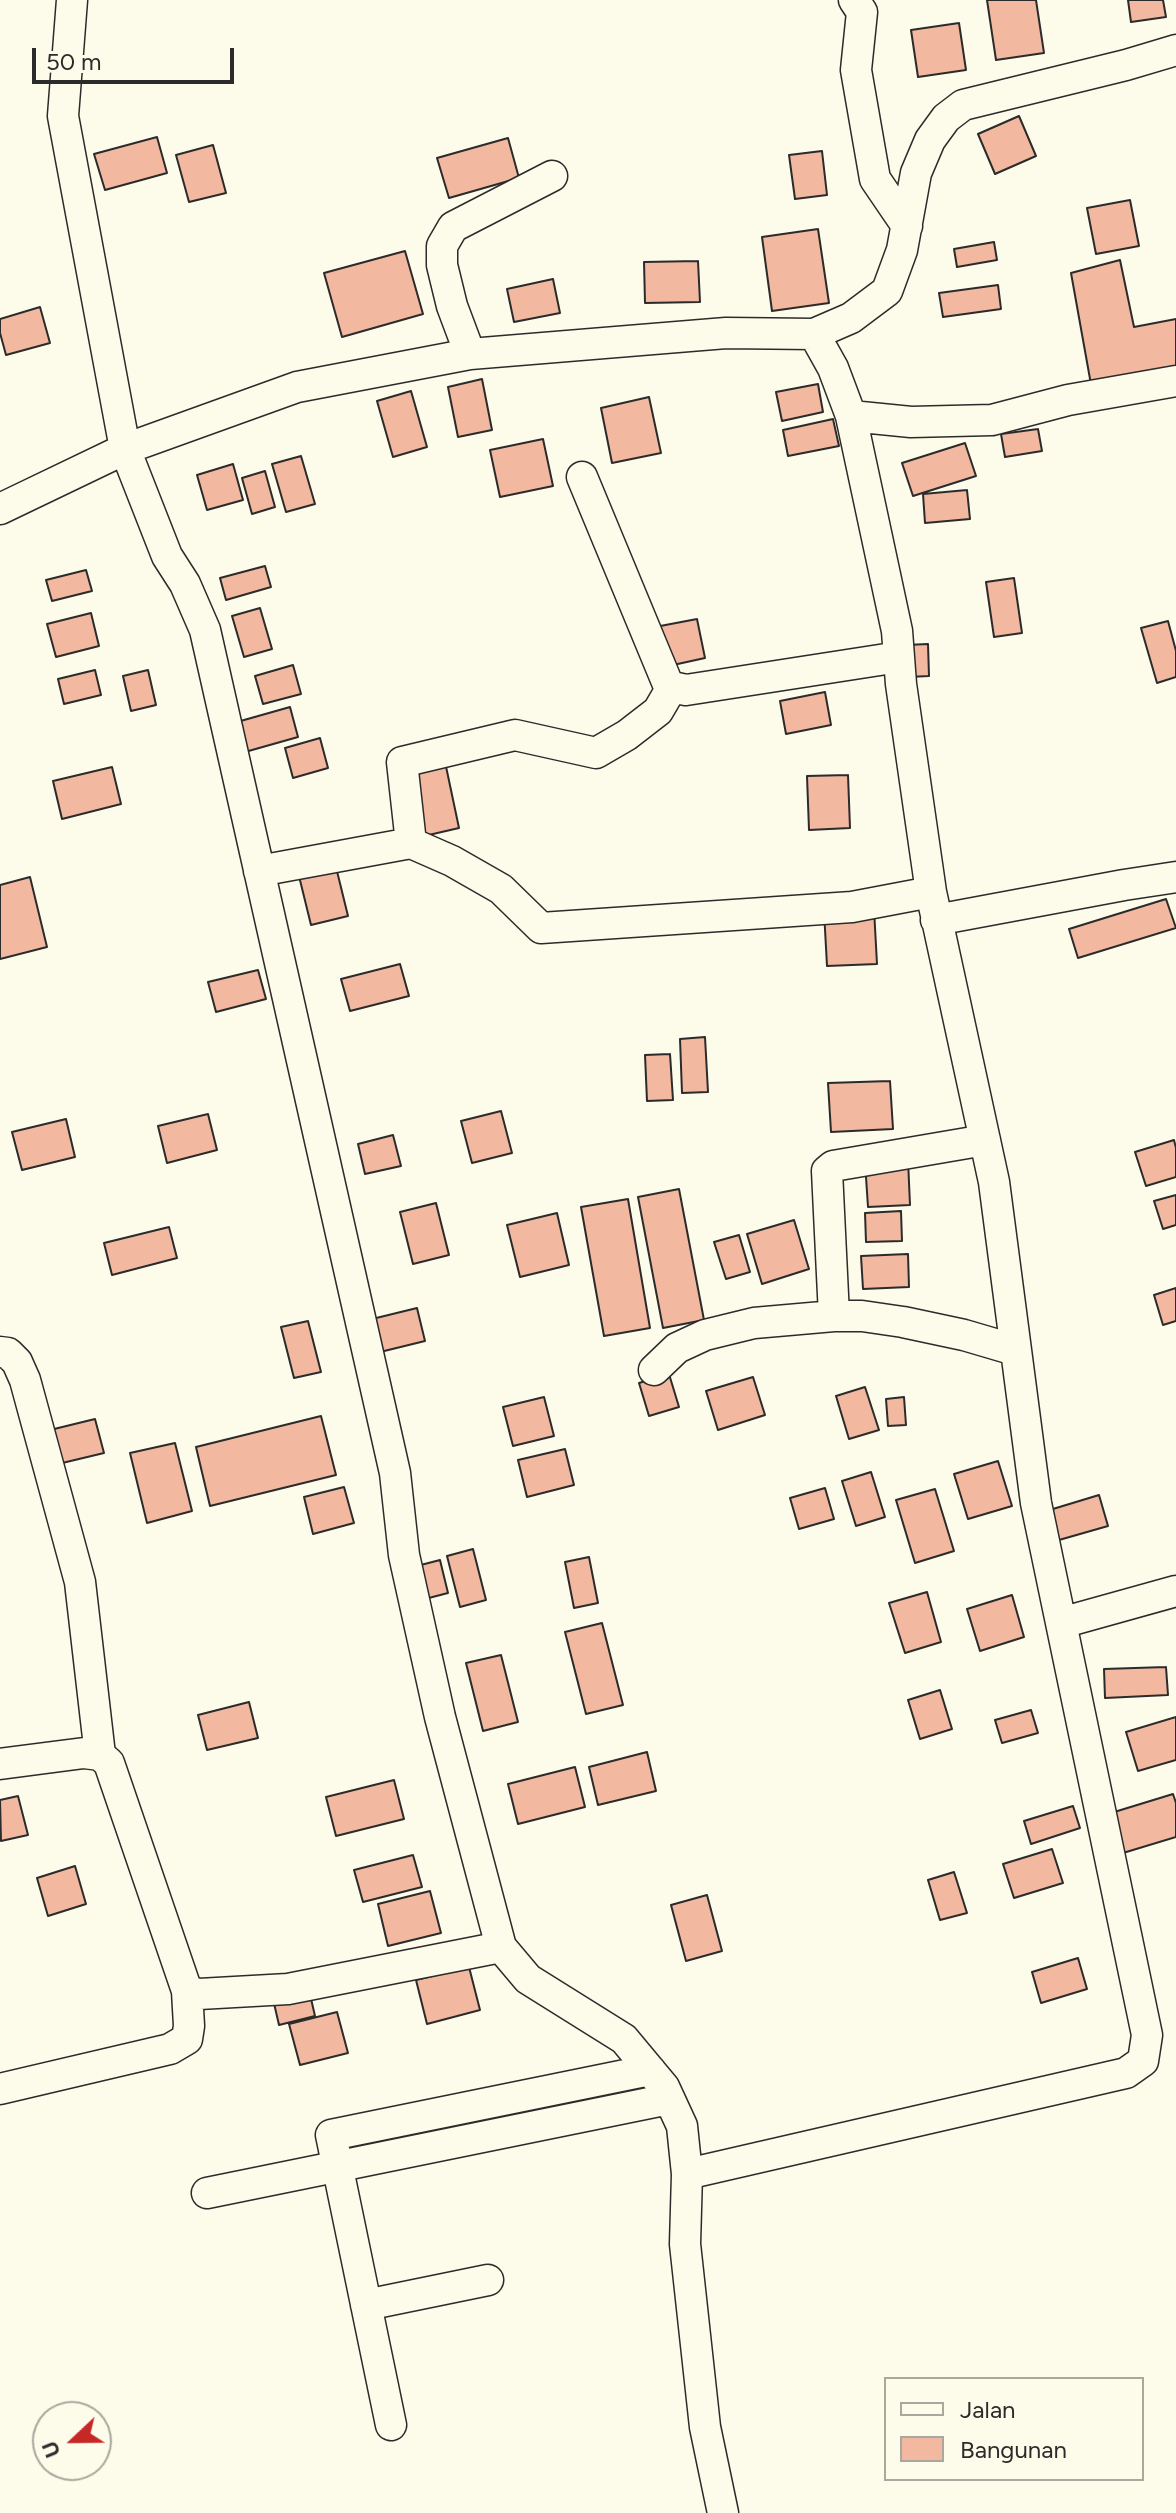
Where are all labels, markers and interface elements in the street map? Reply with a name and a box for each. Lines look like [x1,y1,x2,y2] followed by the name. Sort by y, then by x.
[36,32,238,82] scale bar
[46,47,102,76] text: 50 m
[884,2377,1144,2481] legend
[960,2395,1016,2424] text: Jalan
[32,2401,112,2481] north arrow
[960,2435,1067,2464] text: Bangunan
[36,2437,67,2462] text: U

